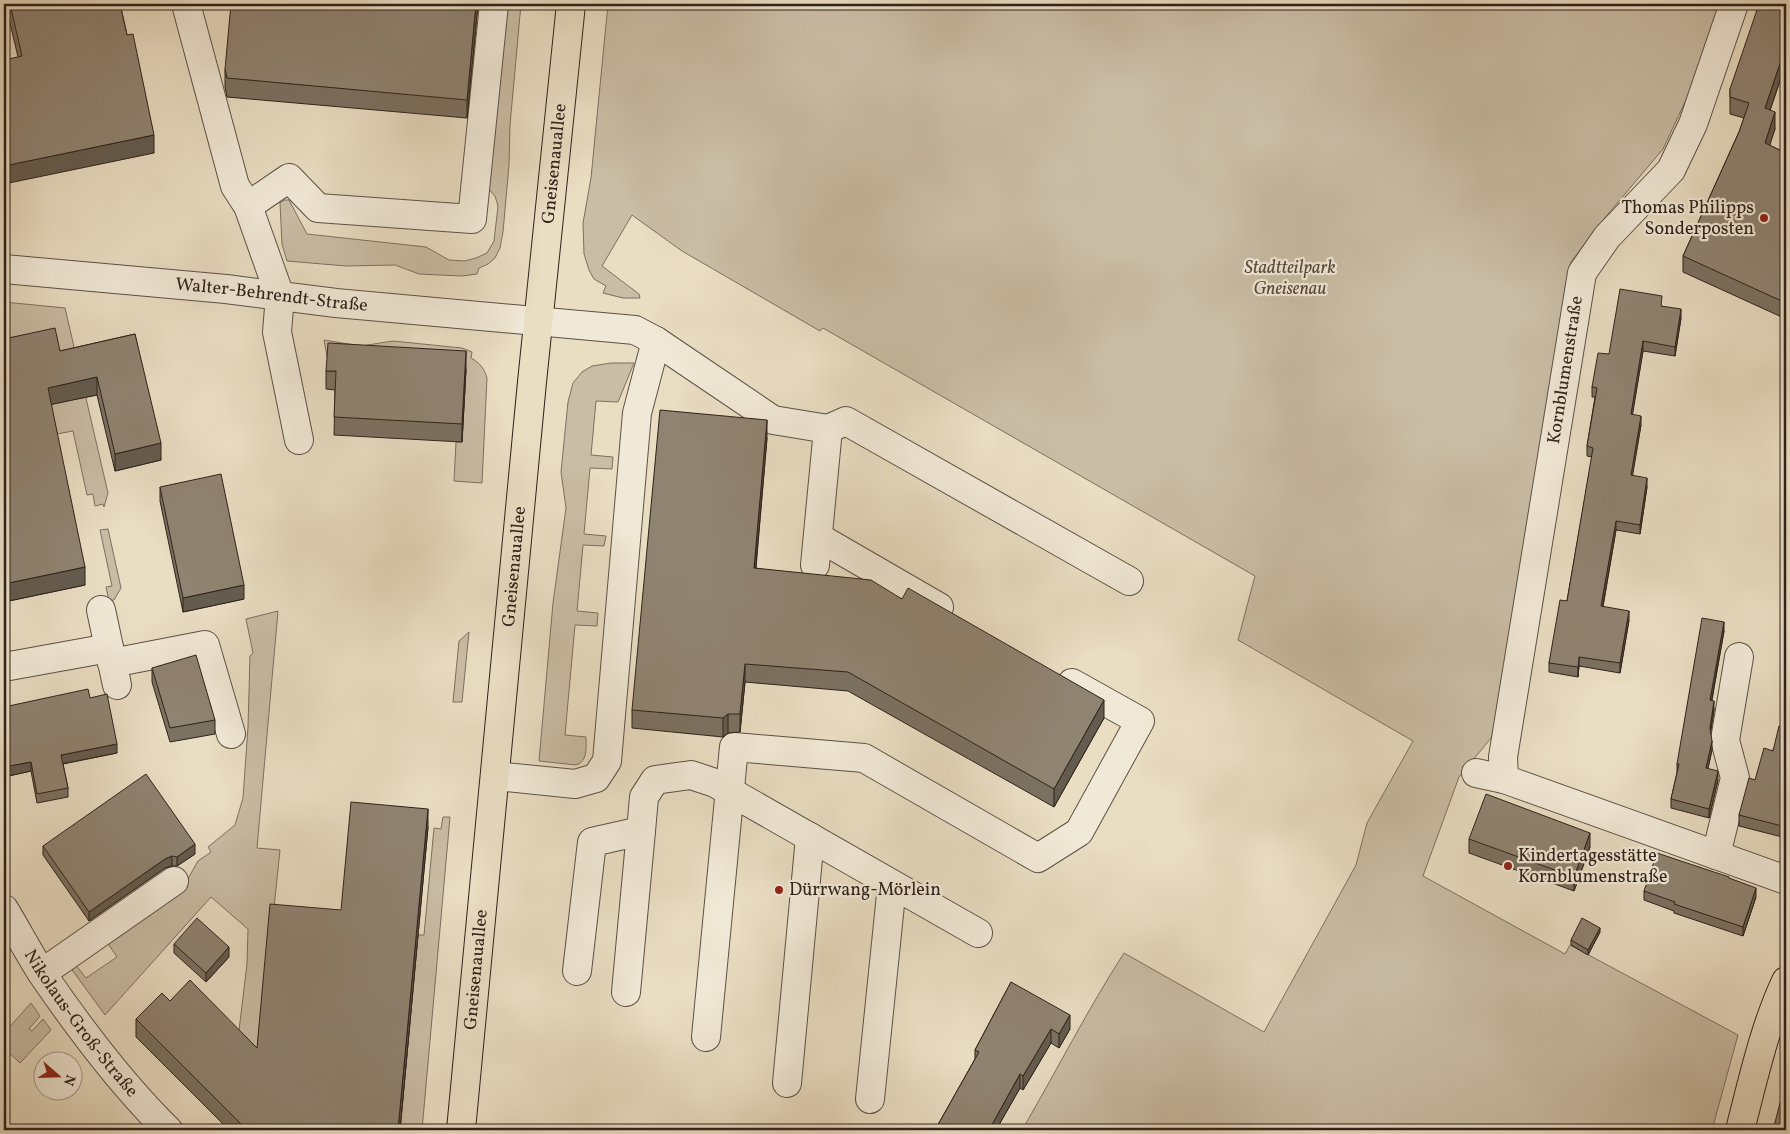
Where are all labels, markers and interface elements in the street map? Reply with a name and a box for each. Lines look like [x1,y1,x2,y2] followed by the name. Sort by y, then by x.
[536,102,573,225] street label: Gneisenauallee
[1622,196,1754,242] place label: Thomas Philipps Sonderposten
[1758,212,1770,224] marker: Thomas Philipps Sonderposten
[1244,256,1336,302] park label: Stadtteilpark Gneisenau
[174,272,369,318] street label: Walter-Behrendt-Straße
[1542,294,1590,446] street label: Kornblumenstraße
[496,505,533,628] street label: Gneisenauallee
[1518,844,1668,890] place label: Kindertagesstätte Kornblumenstraße
[1502,860,1514,872] marker: Kindertagesstätte Kornblumenstraße
[789,878,941,903] place label: Dürrwang-Mörlein
[773,884,785,896] marker: Dürrwang-Mörlein
[458,908,494,1031] street label: Gneisenauallee
[21,944,145,1100] street label: Nikolaus-Groß-Straße
[32,1052,82,1102] north arrow

